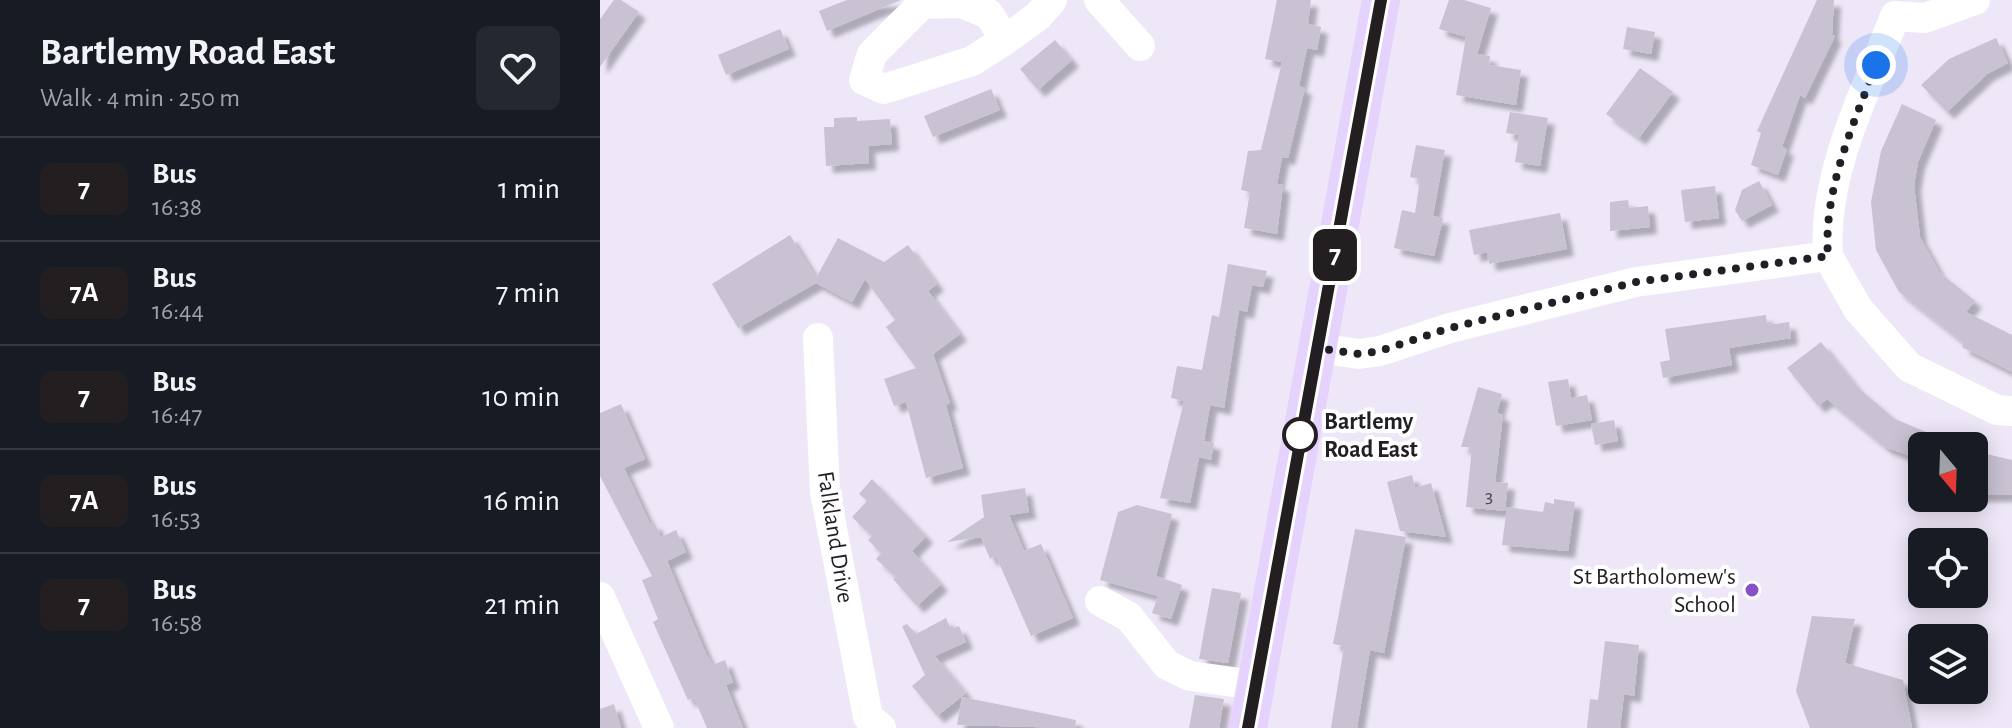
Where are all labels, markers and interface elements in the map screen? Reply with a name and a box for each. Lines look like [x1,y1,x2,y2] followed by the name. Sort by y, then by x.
[476,26,560,110] button: heart
[40,34,335,72] text: Bartlemy Road East
[1856,45,1896,85] your location
[40,85,240,111] text: Walk · 4 min · 250 m
[152,159,197,189] text: Bus
[498,174,560,204] text: 1 min
[78,175,90,203] text: 7
[152,194,202,220] text: 16:38
[1309,229,1361,281] line badge: 7
[1329,241,1341,269] text: 7
[152,263,197,293] text: Bus
[496,278,560,308] text: 7 min
[70,279,98,307] text: 7A
[152,298,204,324] text: 16:44
[152,367,197,397] text: Bus
[482,382,560,412] text: 10 min
[78,383,90,411] text: 7
[152,402,202,428] text: 16:47
[1324,410,1418,462] place label: Bartlemy Road East
[1283,418,1317,452] marker: Bartlemy Road East
[1908,432,1988,512] north arrow
[1908,432,1988,704] map controls
[813,470,857,605] street label: Falkland Drive
[152,471,197,501] text: Bus
[484,486,560,516] text: 16 min
[1485,486,1493,506] house number: 3
[70,487,98,515] text: 7A
[152,506,201,532] text: 16:53
[1908,528,1988,608] button: locate
[1573,565,1736,617] place label: St Bartholomew's School
[152,575,197,605] text: Bus
[1743,581,1761,599] marker: St Bartholomew's School
[484,590,560,620] text: 21 min
[78,591,90,619] text: 7
[152,610,202,636] text: 16:58
[1908,624,1988,704] button: layers

